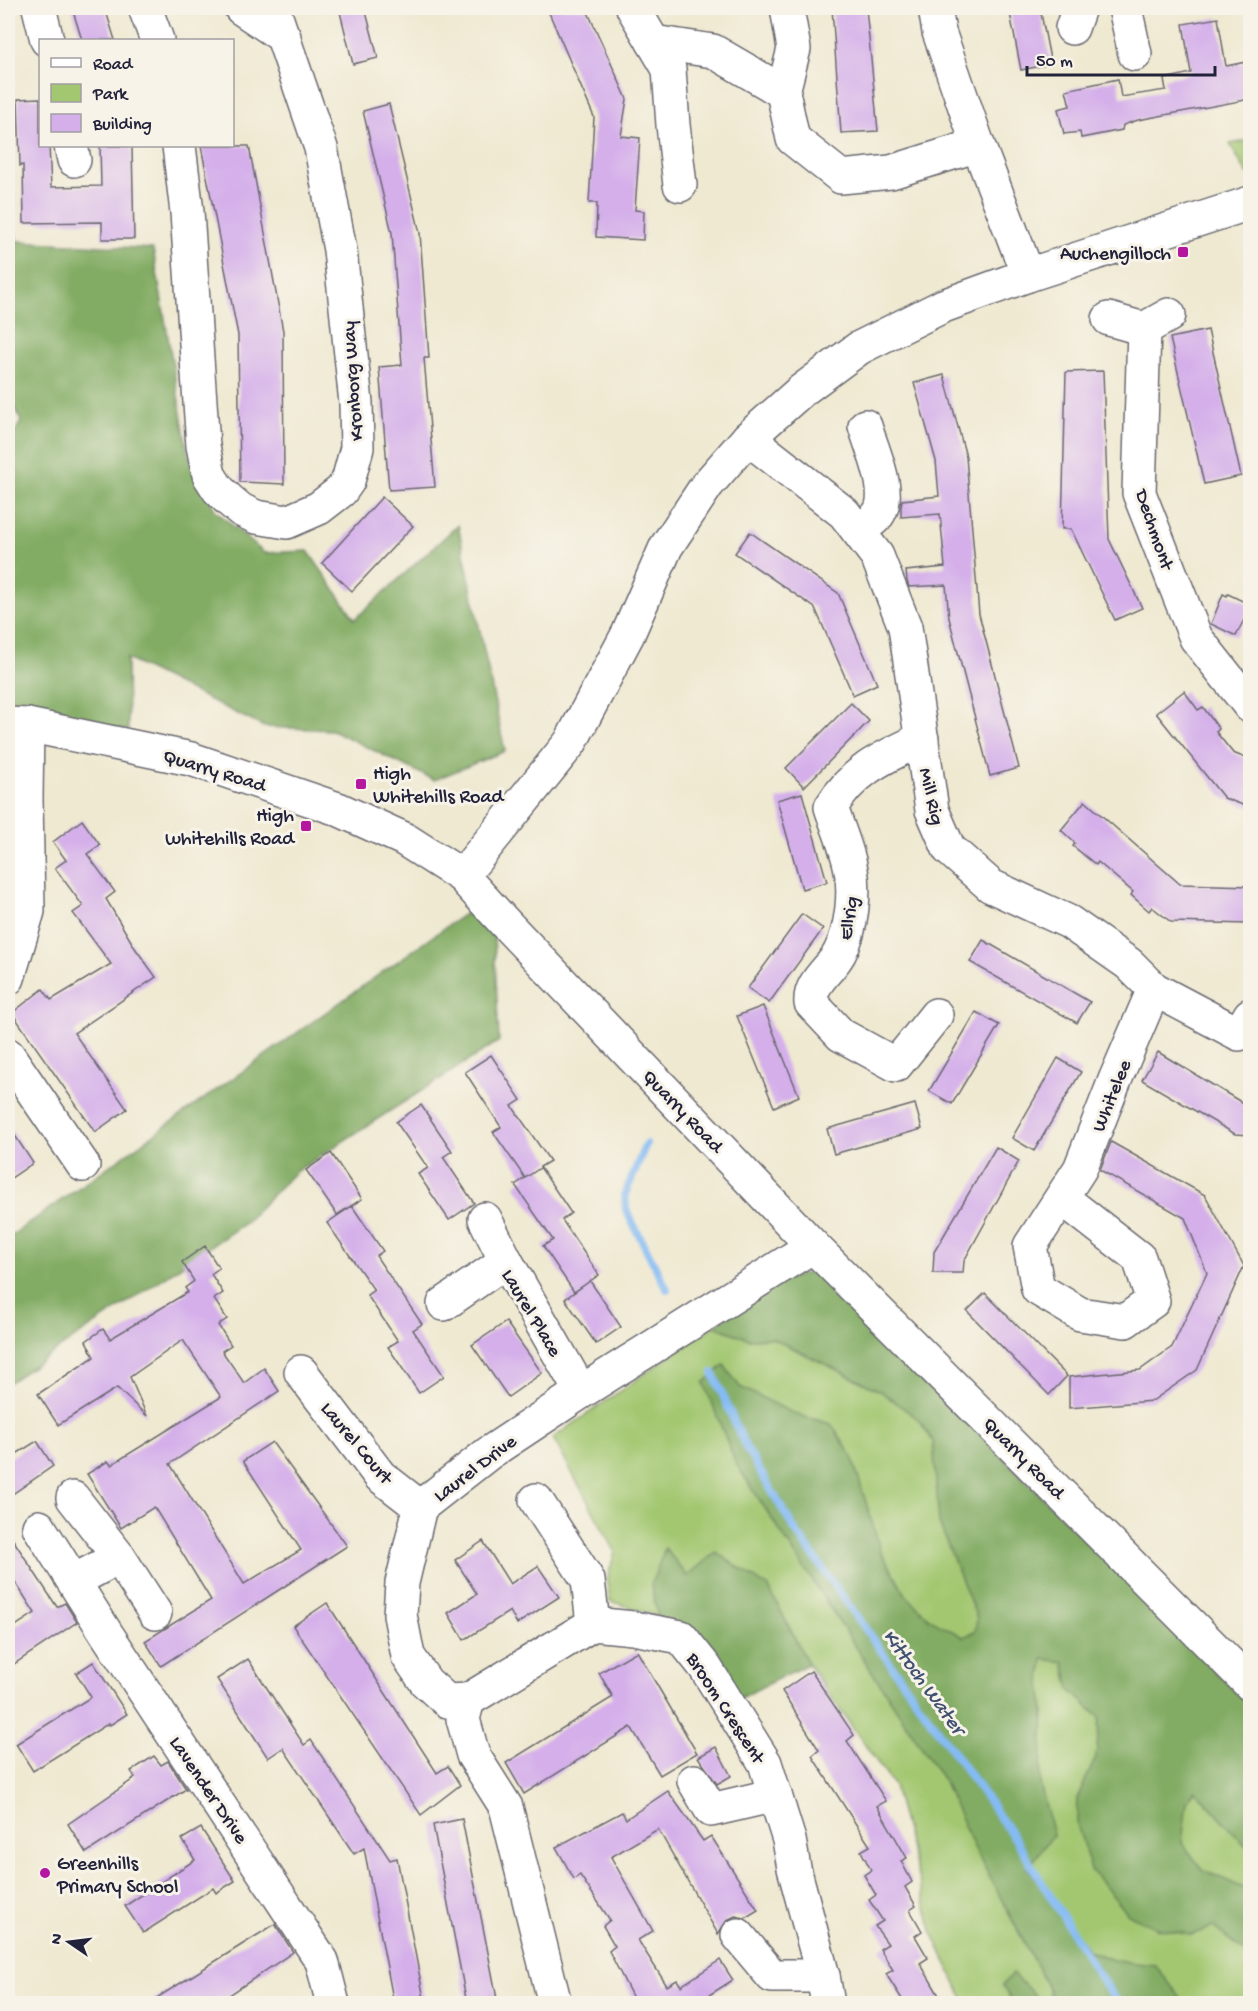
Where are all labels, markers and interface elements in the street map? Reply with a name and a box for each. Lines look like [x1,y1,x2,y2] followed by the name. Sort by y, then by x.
[39,39,234,147] legend
[1027,39,1214,77] scale bar
[1036,52,1073,73] text: 50 m
[93,55,134,76] text: Road
[92,85,129,106] text: Park
[92,115,152,136] text: Building
[1060,244,1171,267] place label: Auchengilloch
[1176,245,1190,259] marker: Auchengilloch
[339,320,370,441] street label: Kronborg Way
[1128,485,1178,575] street label: Dechmont
[160,746,270,800] street label: Quarry Road
[373,764,506,810] place label: High Whitehills Road
[912,766,947,828] street label: Mill Rig
[354,777,368,791] marker: High Whitehills Road
[165,806,296,852] place label: High whitehills Road
[299,819,313,833] marker: High whitehills Road
[836,895,865,942] street label: Ellrig
[1088,1056,1138,1136] street label: Whitelee
[636,1066,728,1160] street label: Quarry Road
[495,1266,565,1362] street label: Laurel Place
[314,1398,398,1491] street label: Laurel Court
[977,1414,1070,1507] street label: Quarry Road
[430,1431,523,1508] street label: Laurel Drive
[876,1626,971,1744] water label: Kittoch Water
[679,1648,769,1770] street label: Broom Crescent
[163,1733,252,1850] street label: Lavender Drive
[56,1854,178,1900] place label: Greenhills Primary School
[38,1866,52,1880] marker: Greenhills Primary School
[39,1912,99,1972] north arrow
[47,1931,68,1947] text: N

